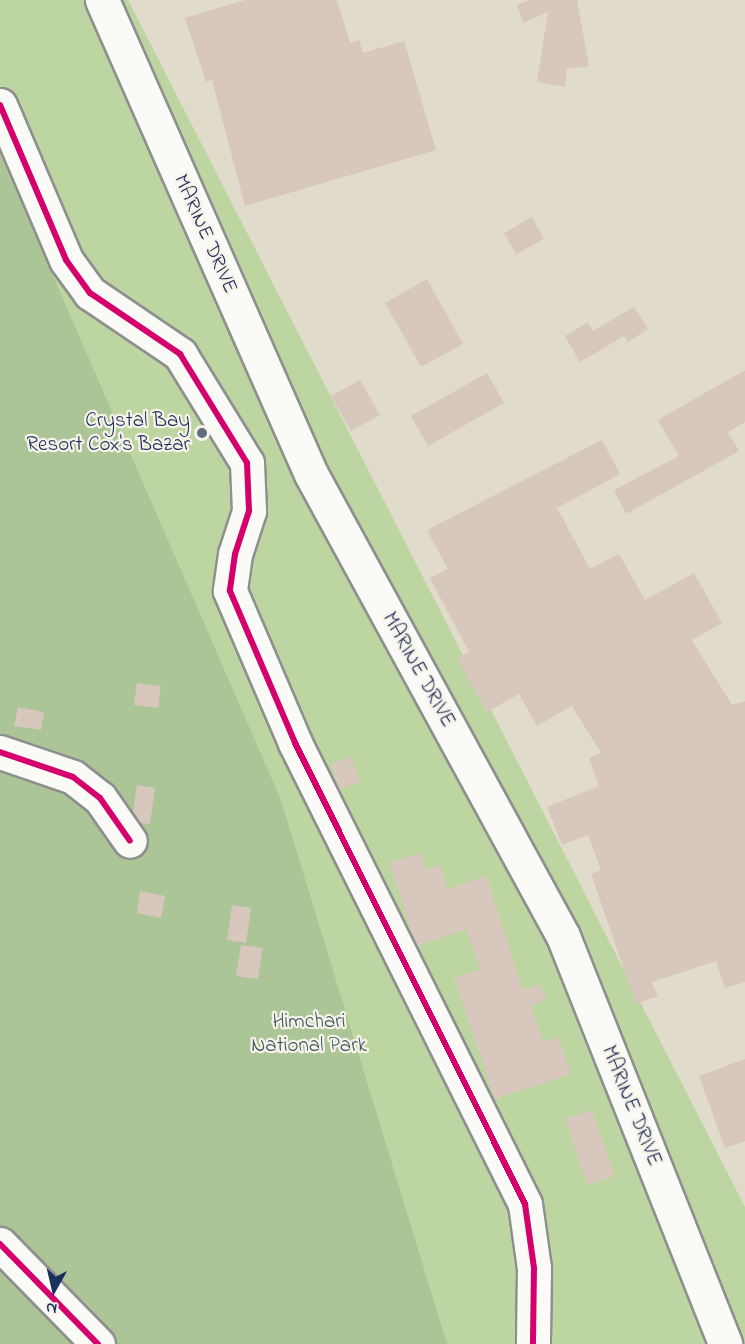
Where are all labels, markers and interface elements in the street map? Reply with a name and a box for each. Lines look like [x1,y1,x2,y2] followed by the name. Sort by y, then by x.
[168,171,242,297] street label: MARINE DRIVE
[26,408,190,458] place label: Crystal Bay Resort Cox's Bazar
[195,426,209,440] marker: Crystal Bay Resort Cox's Bazar
[376,608,460,732] street label: MARINE DRIVE
[251,1009,367,1059] park label: Himchari National Park
[595,1042,667,1170] street label: MARINE DRIVE
[24,1260,84,1320] north arrow
[44,1295,59,1320] text: N

